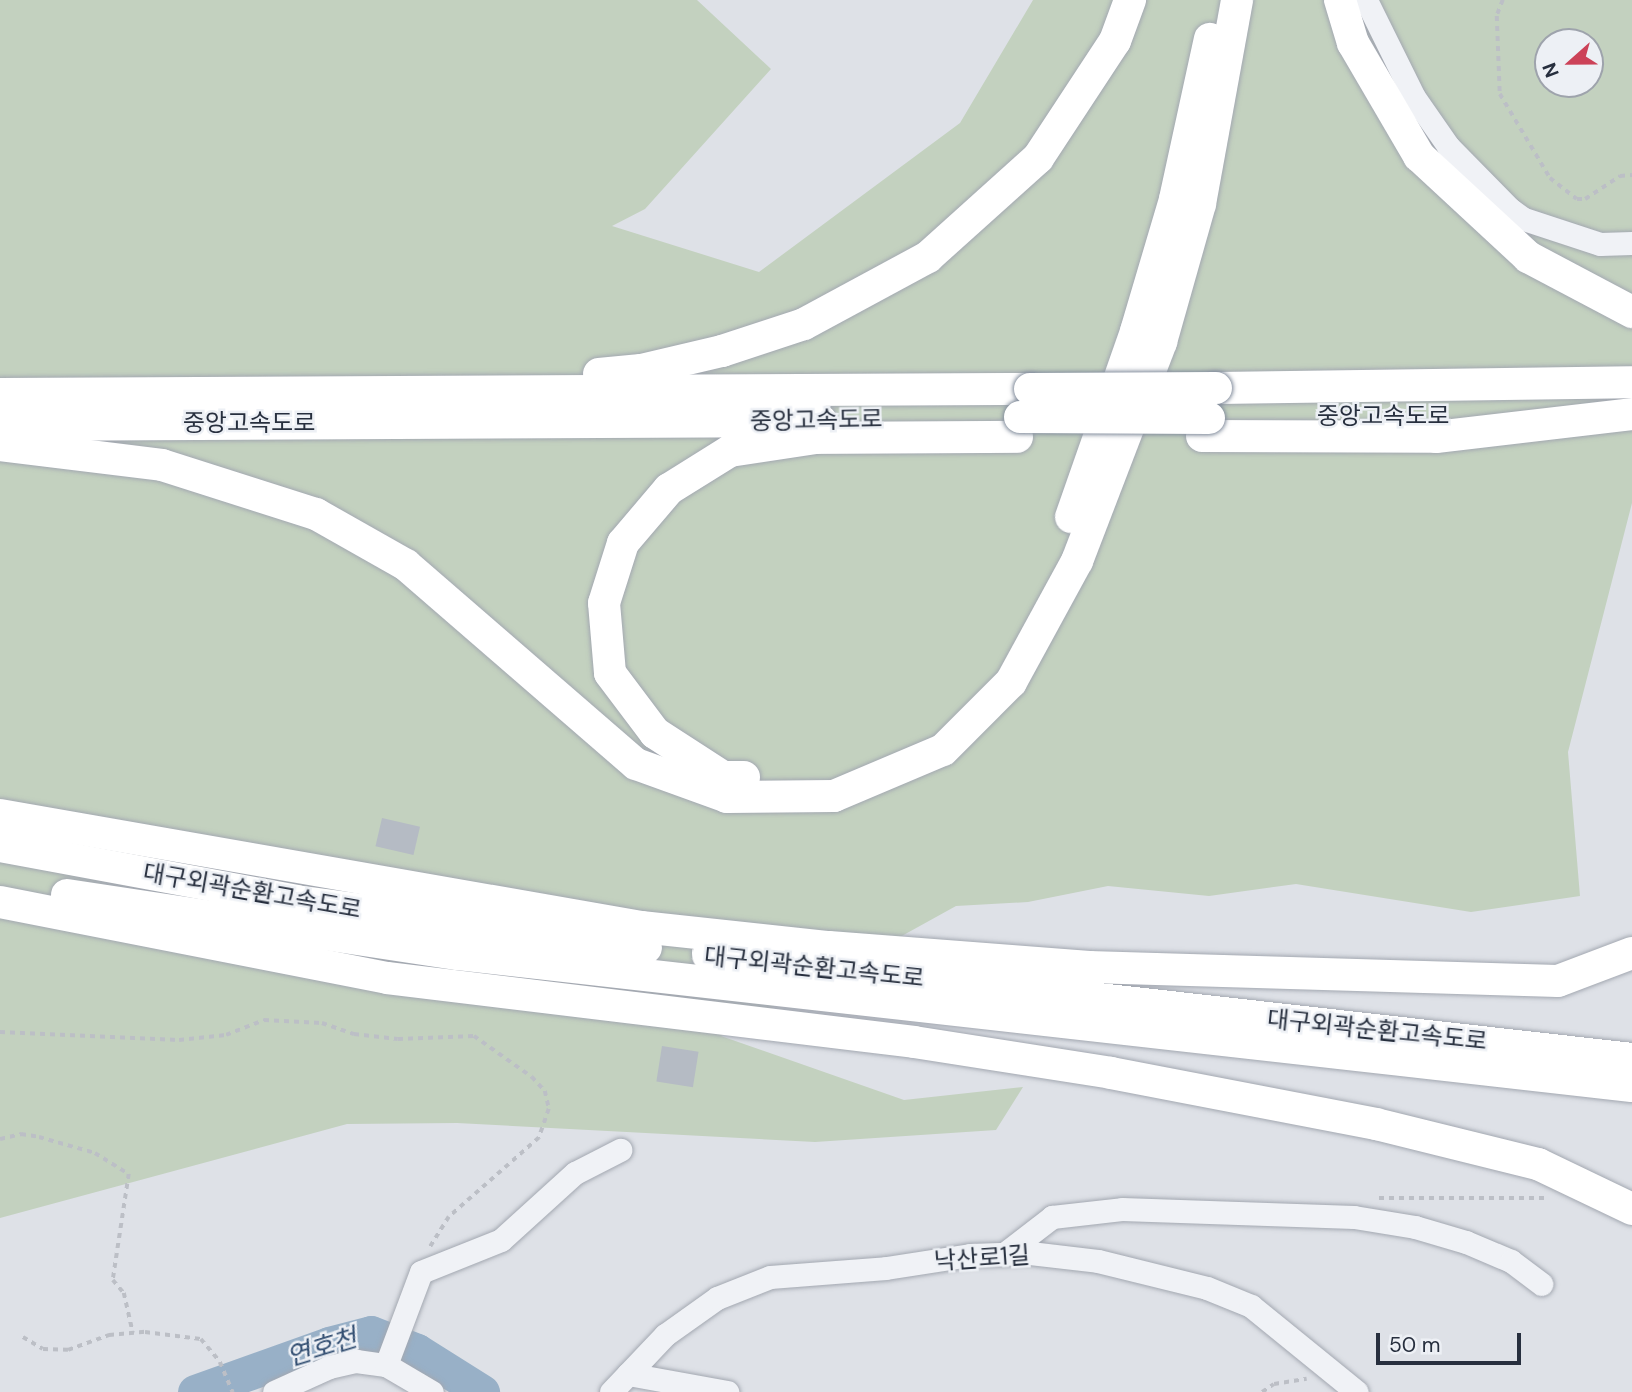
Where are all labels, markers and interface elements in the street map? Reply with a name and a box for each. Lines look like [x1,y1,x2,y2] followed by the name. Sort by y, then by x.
[1534,28,1604,98] north arrow
[1537,59,1565,81] text: N
[1317,402,1449,430] street label: 중앙고속도로
[750,404,882,436] street label: 중앙고속도로
[183,409,315,437] street label: 중앙고속도로
[141,858,363,924] street label: 대구외곽순환고속도로
[703,941,925,993] street label: 대구외곽순환고속도로
[1266,1004,1488,1056] street label: 대구외곽순환고속도로
[933,1240,1031,1276] street label: 낙산로1길
[1380,1318,1525,1362] scale bar
[283,1323,361,1373] water label: 연호천
[1389,1331,1440,1359] text: 50 m

